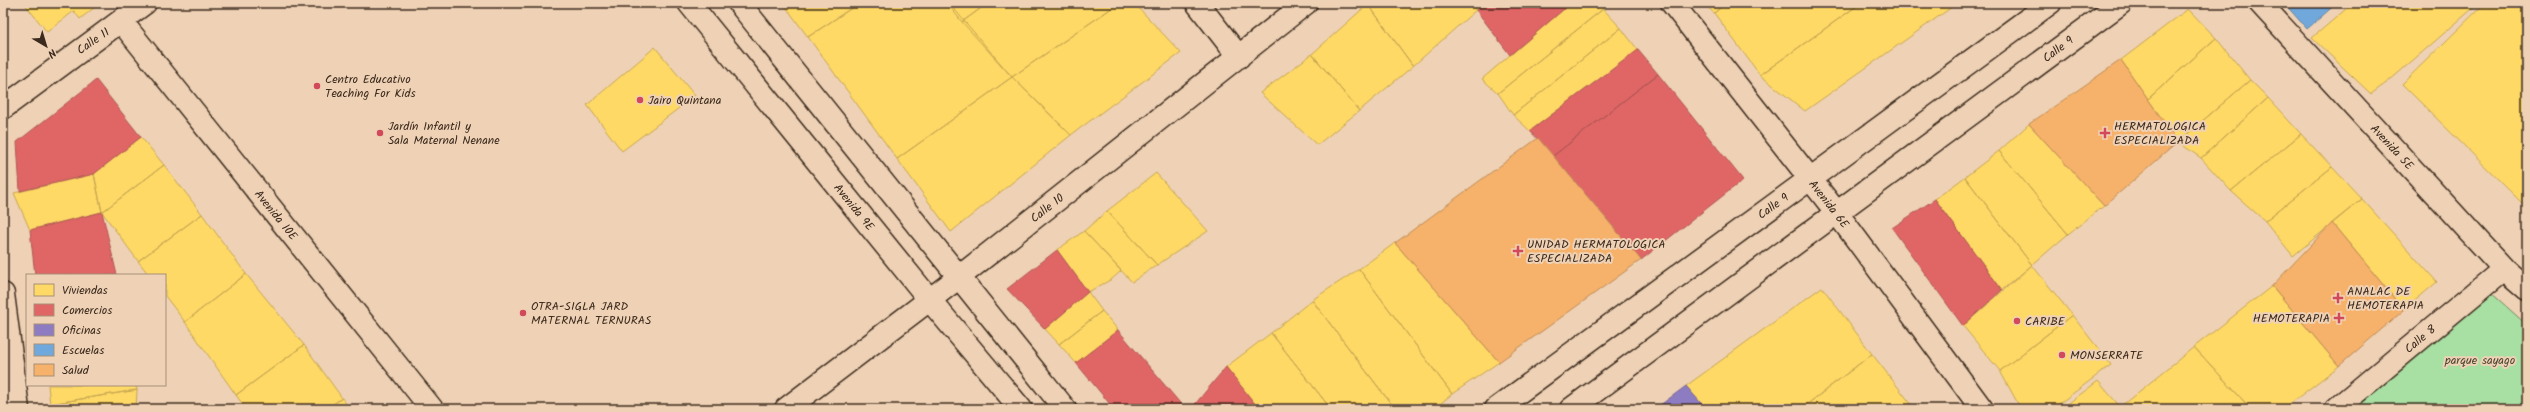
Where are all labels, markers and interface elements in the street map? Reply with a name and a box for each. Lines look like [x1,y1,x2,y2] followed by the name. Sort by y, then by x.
[73,23,114,60] street label: Calle 11
[26,26,66,66] north arrow
[2039,31,2078,67] street label: Calle 9
[43,44,60,62] text: N
[325,70,416,103] place label: Centro Educativo Teaching For Kids
[312,81,322,91] marker: Centro Educativo Teaching For Kids
[648,91,722,110] place label: Jairo Quintana
[635,95,645,105] marker: Jairo Quintana
[388,117,500,150] place label: Jardín Infantil y Sala Maternal Nenane
[2114,117,2206,150] place label: HERMATOLOGICA ESPECIALIZADA
[2365,120,2419,175] street label: Avenida 5E
[2099,127,2111,139] marker: HERMATOLOGICA ESPECIALIZADA
[375,128,385,138] marker: Jardín Infantil y Sala Maternal Nenane
[1804,176,1854,233] street label: Avenida 6E
[829,179,879,236] street label: Avenida 9E
[249,186,303,245] street label: Avenida 10E
[1754,188,1793,224] street label: Calle 9
[1026,189,1068,228] street label: Calle 10
[1527,235,1666,268] place label: UNIDAD HERMATOLOGICA ESPECIALIZADA
[1512,245,1524,257] marker: UNIDAD HERMATOLOGICA ESPECIALIZADA
[26,274,166,386] legend
[62,281,108,300] text: Viviendas
[2347,282,2424,315] place label: ANALAC DE HEMOTERAPIA
[2332,292,2344,304] marker: ANALAC DE HEMOTERAPIA
[531,297,652,330] place label: OTRA-SIGLA JARD MATERNAL TERNURAS
[62,301,112,320] text: Comercios
[518,308,528,318] marker: OTRA-SIGLA JARD MATERNAL TERNURAS
[2253,309,2330,328] place label: HEMOTERAPIA
[2025,312,2066,331] place label: CARIBE
[2333,312,2345,324] marker: HEMOTERAPIA
[2012,316,2022,326] marker: CARIBE
[2400,320,2441,358] street label: Calle 8
[62,321,101,340] text: Oficinas
[62,341,104,360] text: Escuelas
[2070,346,2144,365] place label: MONSERRATE
[2057,350,2067,360] marker: MONSERRATE
[2444,351,2515,370] park label: parque sayago
[62,361,90,380] text: Salud

